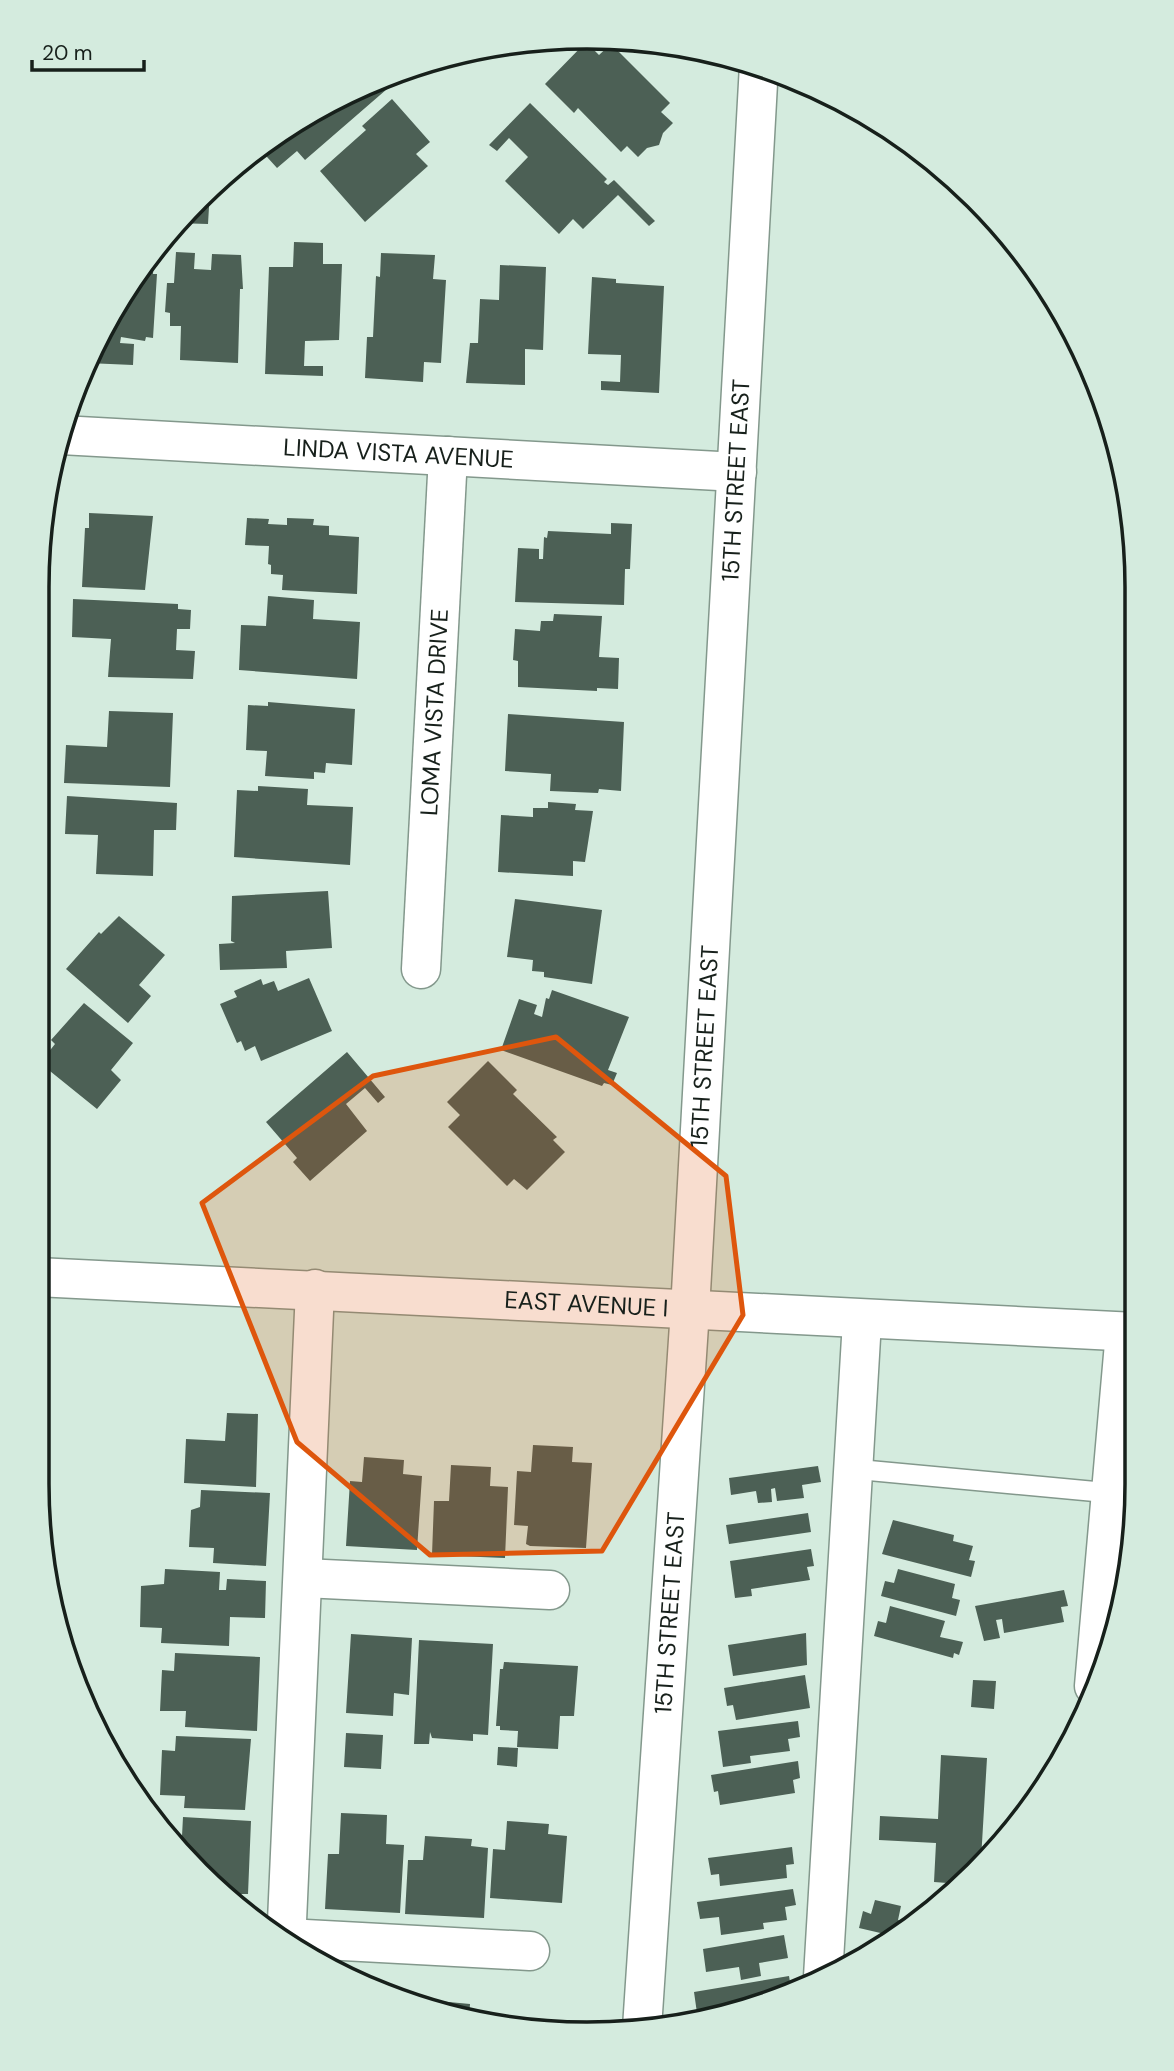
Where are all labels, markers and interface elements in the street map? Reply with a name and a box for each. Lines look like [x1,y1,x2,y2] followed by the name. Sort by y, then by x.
[32,28,144,72] scale bar
[42,39,93,67] text: 20 m
[714,378,757,582] street label: 15TH STREET EAST
[282,431,515,475] street label: LINDA VISTA AVENUE
[413,608,455,817] street label: LOMA VISTA DRIVE
[683,944,725,1148] street label: 15TH STREET EAST
[504,1284,669,1324] street label: EAST AVENUE I
[647,1511,691,1715] street label: 15TH STREET EAST

